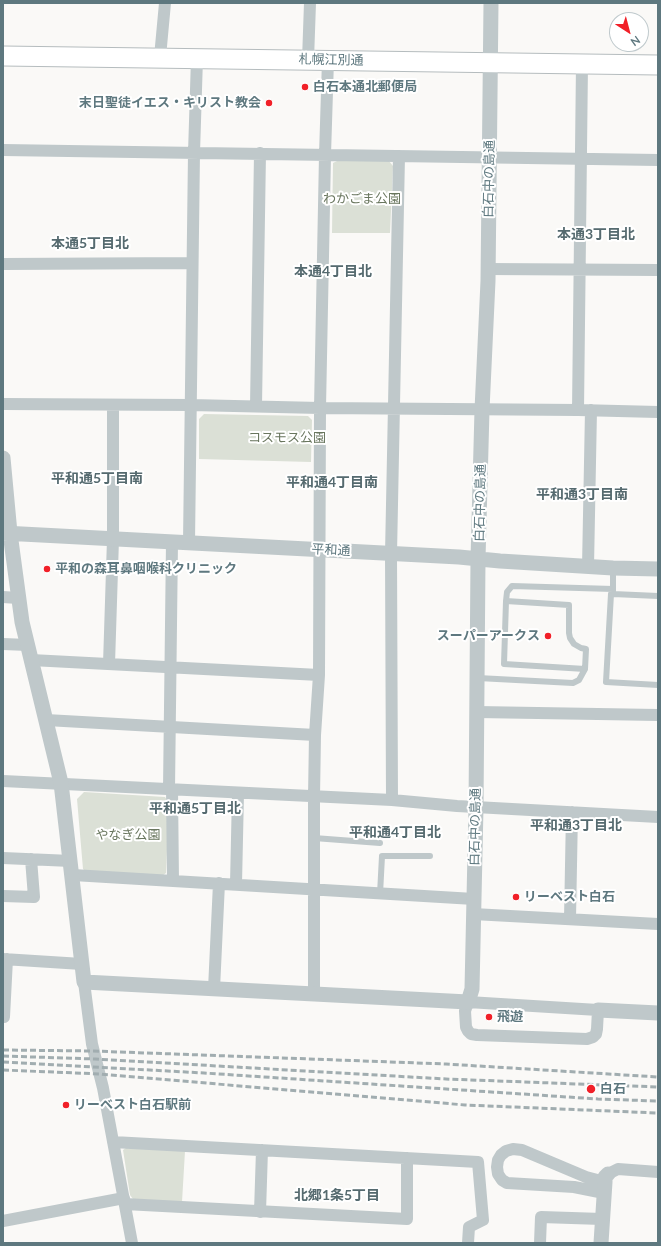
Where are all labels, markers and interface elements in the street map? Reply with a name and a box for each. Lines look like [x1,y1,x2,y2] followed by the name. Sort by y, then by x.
[609,12,649,52] north arrow
[629,34,643,49] text: N
[298,52,364,68] street label: 札幌江別通
[313,79,417,95] place label: 白石本通北郵便局
[300,82,310,92] marker: 白石本通北郵便局
[79,95,261,111] place label: 末日聖徒イエス・キリスト教会
[264,98,274,108] marker: 末日聖徒イエス・キリスト教会
[481,140,497,218] street label: 白石中の島通
[323,191,401,207] park label: わかごま公園
[557,226,635,242] district label: 本通3丁目北
[51,235,129,251] district label: 本通5丁目北
[294,263,372,279] district label: 本通4丁目北
[248,430,326,446] park label: コスモス公園
[472,464,488,542] street label: 白石中の島通
[51,470,143,486] district label: 平和通5丁目南
[286,474,378,490] district label: 平和通4丁目南
[536,486,628,502] district label: 平和通3丁目南
[311,541,351,559] street label: 平和通
[55,561,237,577] place label: 平和の森耳鼻咽喉科クリニック
[42,564,52,574] marker: 平和の森耳鼻咽喉科クリニック
[437,628,540,644] place label: スーパーアークス
[543,631,553,641] marker: スーパーアークス
[467,788,483,866] street label: 白石中の島通
[149,800,241,816] district label: 平和通5丁目北
[530,817,622,833] district label: 平和通3丁目北
[349,824,441,840] district label: 平和通4丁目北
[96,827,160,843] park label: やなぎ公園
[524,889,615,905] place label: リーベスト白石
[511,892,521,902] marker: リーベスト白石
[497,1009,523,1025] place label: 飛遊
[484,1012,494,1022] marker: 飛遊
[600,1081,626,1097] place label: 白石
[585,1083,597,1095] marker: 白石
[74,1097,191,1113] place label: リーベスト白石駅前
[61,1100,71,1110] marker: リーベスト白石駅前
[294,1187,380,1203] district label: 北郷1条5丁目

